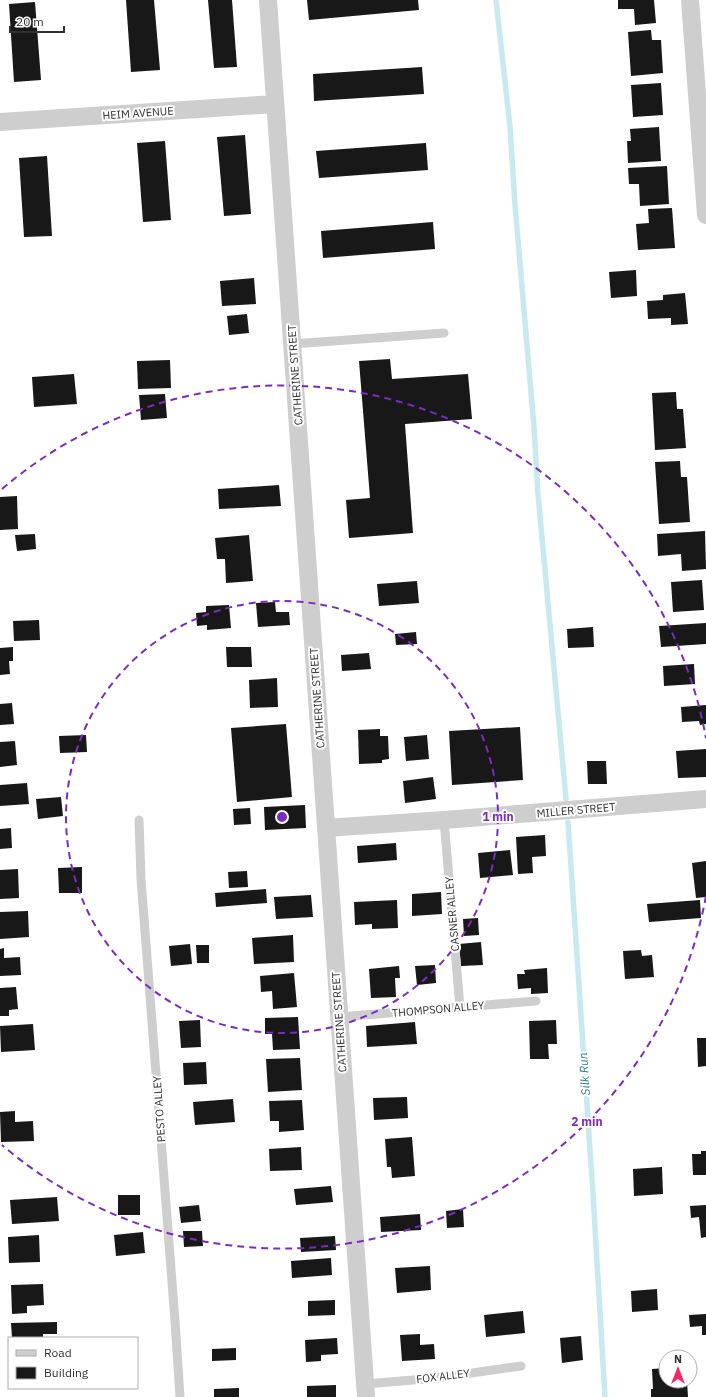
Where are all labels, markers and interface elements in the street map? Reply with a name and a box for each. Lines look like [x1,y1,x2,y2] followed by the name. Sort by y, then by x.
[10,8,64,34] scale bar
[16,14,44,29] text: 20 m
[102,104,174,122] street label: HEIM AVENUE
[284,324,305,426] street label: CATHERINE STREET
[306,647,327,749] street label: CATHERINE STREET
[536,800,617,820] street label: MILLER STREET
[482,809,514,824] text: 1 min
[275,810,289,824] centre of rings
[442,876,462,952] street label: CASNER ALLEY
[328,971,349,1073] street label: CATHERINE STREET
[391,998,485,1020] street label: THOMPSON ALLEY
[575,1052,593,1096] water label: Silk Run
[150,1075,168,1143] street label: PESTO ALLEY
[571,1114,603,1129] text: 2 min
[8,1337,138,1389] legend
[44,1345,72,1360] text: Road
[658,1349,698,1389] north arrow
[674,1352,682,1366] text: N
[44,1365,89,1380] text: Building
[415,1366,471,1386] street label: FOX ALLEY

